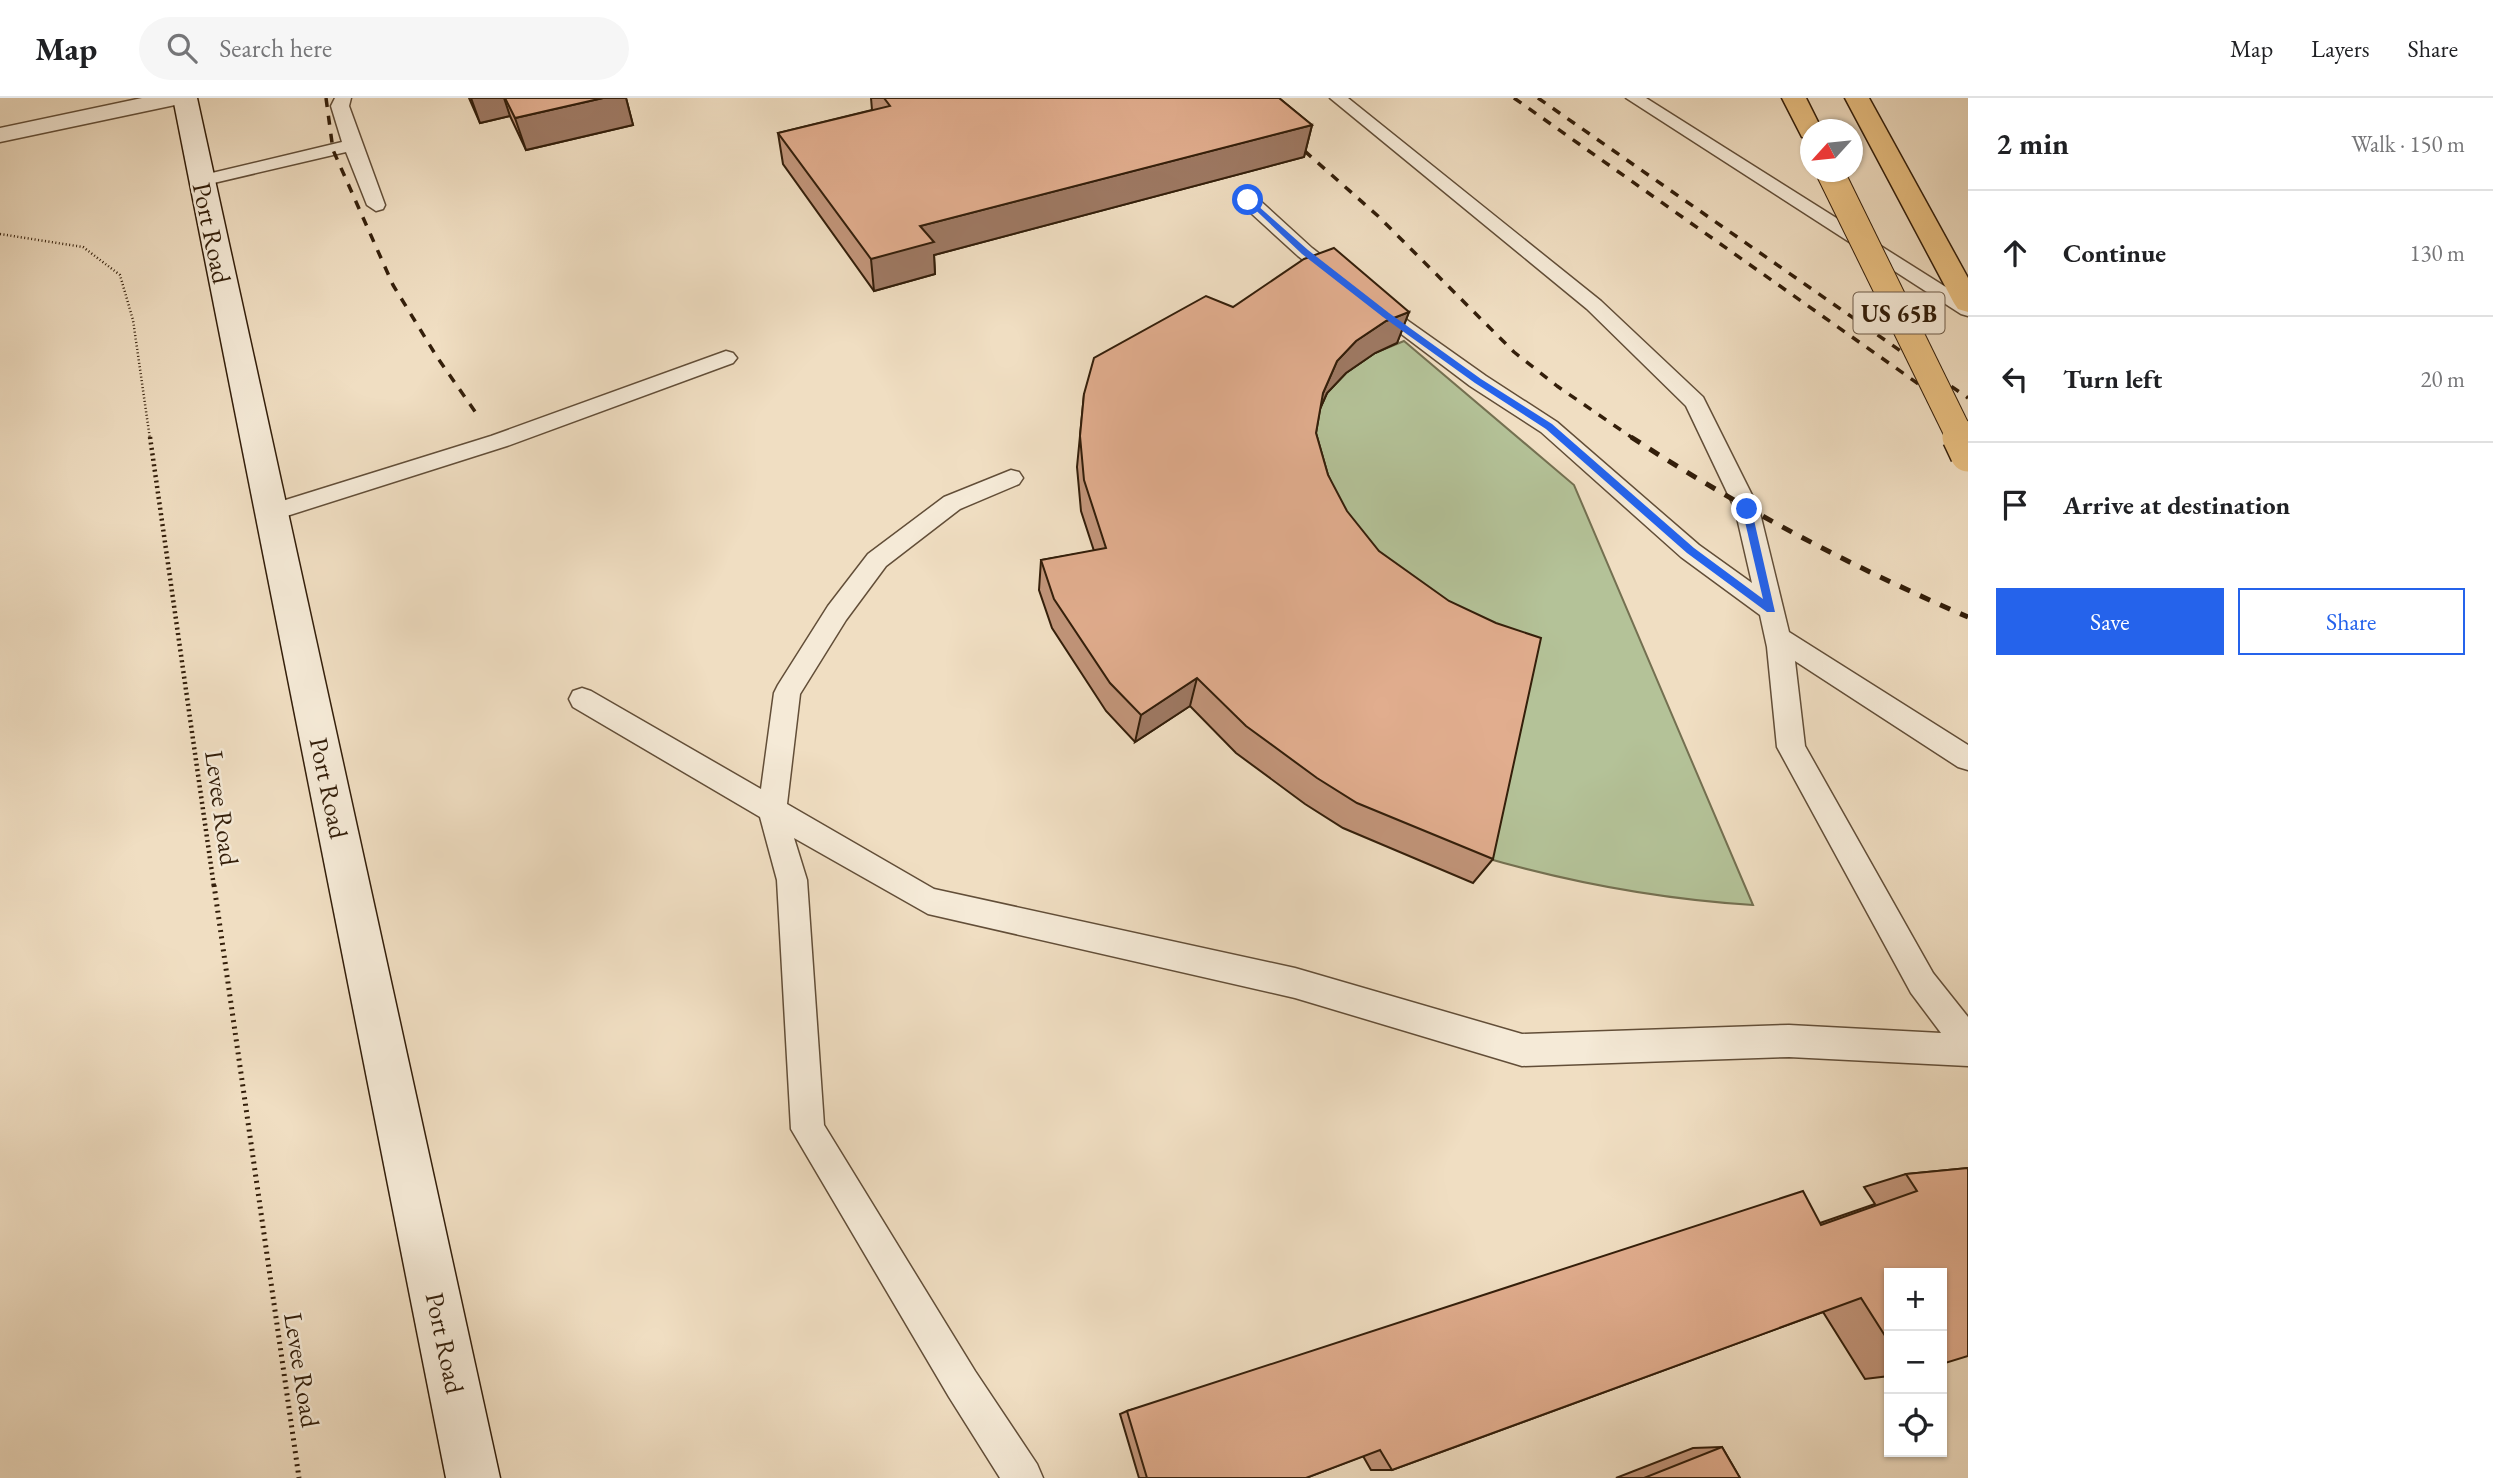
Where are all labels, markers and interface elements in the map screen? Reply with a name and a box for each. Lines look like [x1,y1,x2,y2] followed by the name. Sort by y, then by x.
[139,17,629,80] search box
[35,27,97,70] text: Map
[163,29,201,67] icon: search
[219,31,332,65] text: Search here
[2230,33,2273,64] text: Map
[2311,33,2370,64] text: Layers
[2408,33,2458,64] text: Share
[1800,119,1863,182] north arrow
[1996,124,2069,163] text: 2 min
[2351,129,2465,159] text: Walk · 150 m
[185,179,239,287] street label: Port Road
[1232,184,1263,215] route start
[1996,234,2034,272] icon: ahead
[2063,236,2166,270] text: Continue
[2409,238,2465,268] text: 130 m
[1854,293,1944,334] road number: US 65B
[1996,360,2034,398] icon: left
[2063,362,2162,396] text: Turn left
[2420,364,2465,394] text: 20 m
[1996,486,2034,524] icon: arrive
[2063,488,2290,522] text: Arrive at destination
[1731,493,1762,524] route end
[1996,588,2224,655] button: Save
[2238,588,2465,655] button: Share
[302,734,356,842] street label: Port Road
[197,748,247,868] street label: Levee Road
[1884,1268,1947,1457] map controls
[1884,1268,1947,1331] button: +
[418,1289,472,1397] street label: Port Road
[276,1310,328,1431] street label: Levee Road
[1884,1331,1947,1394] button: −
[1884,1394,1947,1457] button: locate

